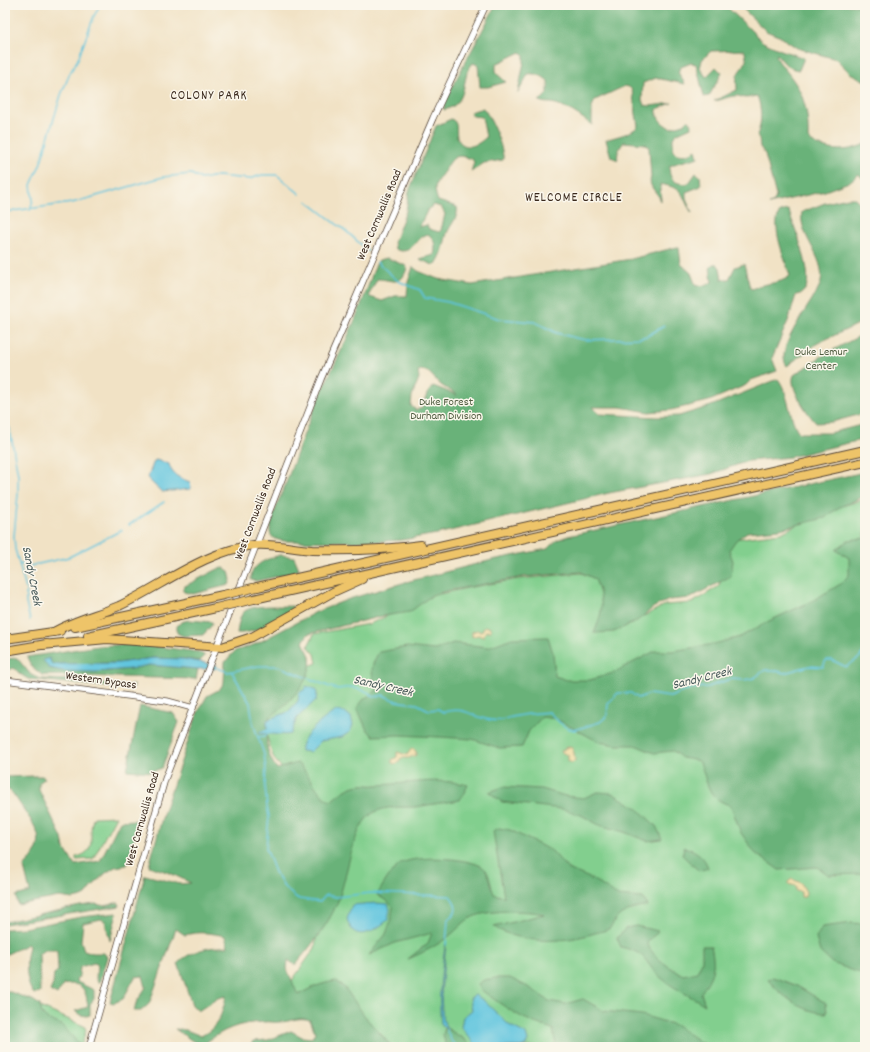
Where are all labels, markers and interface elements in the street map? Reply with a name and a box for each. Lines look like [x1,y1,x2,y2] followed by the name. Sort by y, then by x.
[170,87,248,106] district label: COLONY PARK
[353,167,407,263] street label: West Cornwallis Road
[525,189,623,208] district label: WELCOME CIRCLE
[795,344,848,375] park label: Duke Lemur Center
[410,394,482,425] park label: Duke Forest Durham Division
[231,466,281,562] street label: West Cornwallis Road
[16,545,46,609] water label: Sandy Creek
[670,662,735,696] water label: Sandy Creek
[64,668,138,694] street label: Western Bypass
[352,671,416,703] water label: Sandy Creek
[121,770,165,868] street label: West Cornwallis Road

